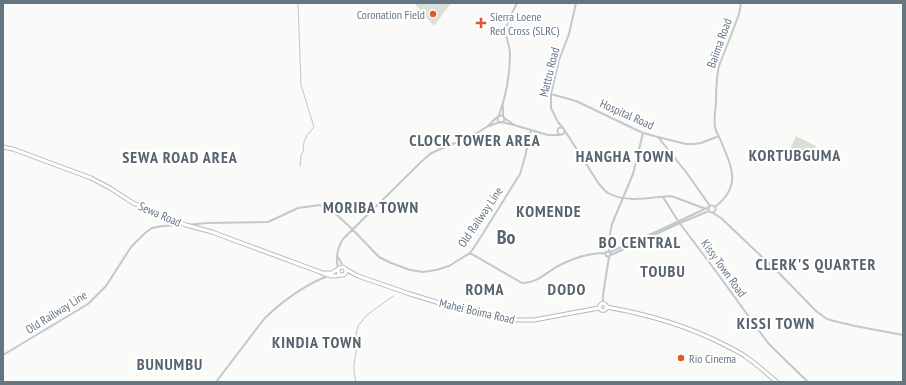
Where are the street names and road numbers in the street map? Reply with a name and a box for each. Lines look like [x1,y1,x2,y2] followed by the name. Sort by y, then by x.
[703,16,735,70] street label: Baiima Road
[536,46,562,98] street label: Mattru Road
[598,95,656,133] street label: Hospital Road
[454,184,506,250] street label: Old Railway Line
[136,198,184,230] street label: Sewa Road
[698,236,750,300] street label: Kissy Town Road
[23,287,89,337] street label: Old Railway Line
[438,295,516,327] street label: Mahei Boima Road

